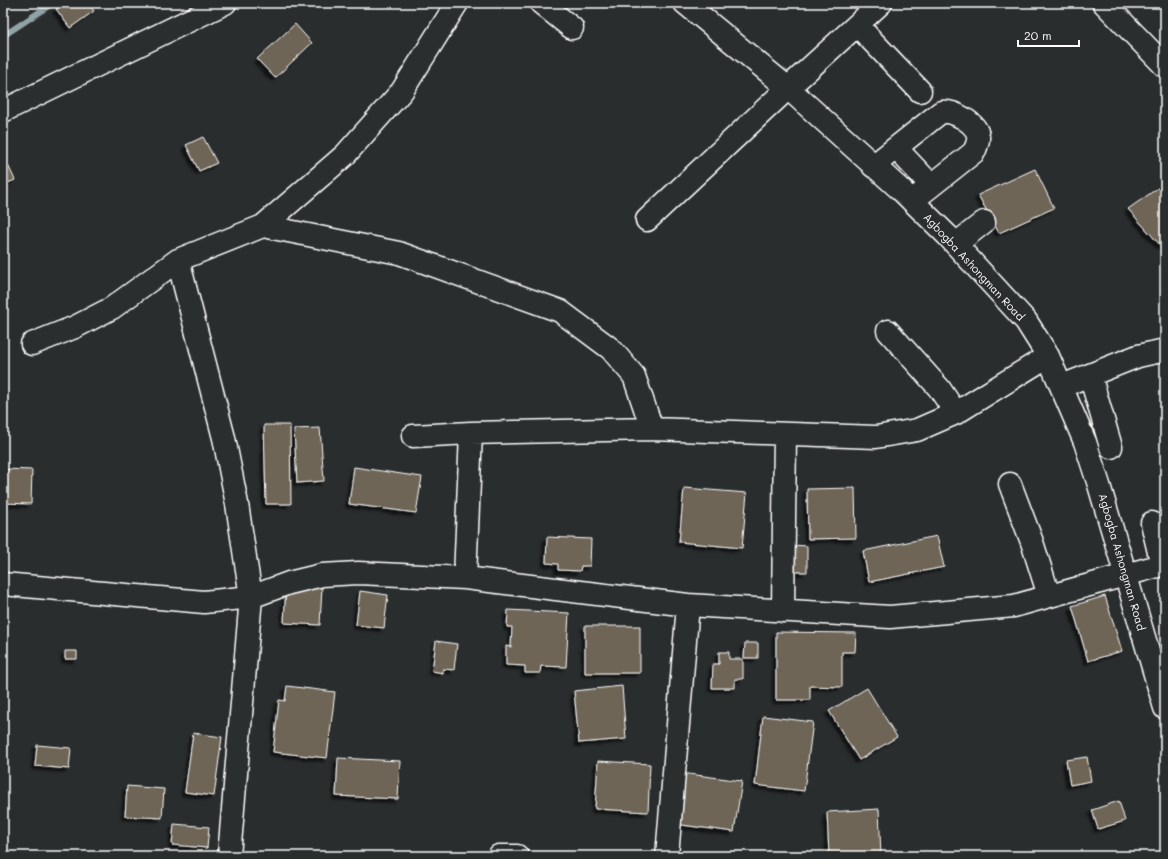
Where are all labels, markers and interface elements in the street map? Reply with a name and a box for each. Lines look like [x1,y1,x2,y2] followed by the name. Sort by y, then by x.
[1018,22,1079,48] scale bar
[1024,27,1052,43] text: 20 m
[920,210,1028,324] street label: Agbogba Ashongman Road
[1096,492,1149,632] street label: Agbogba Ashongman Road

